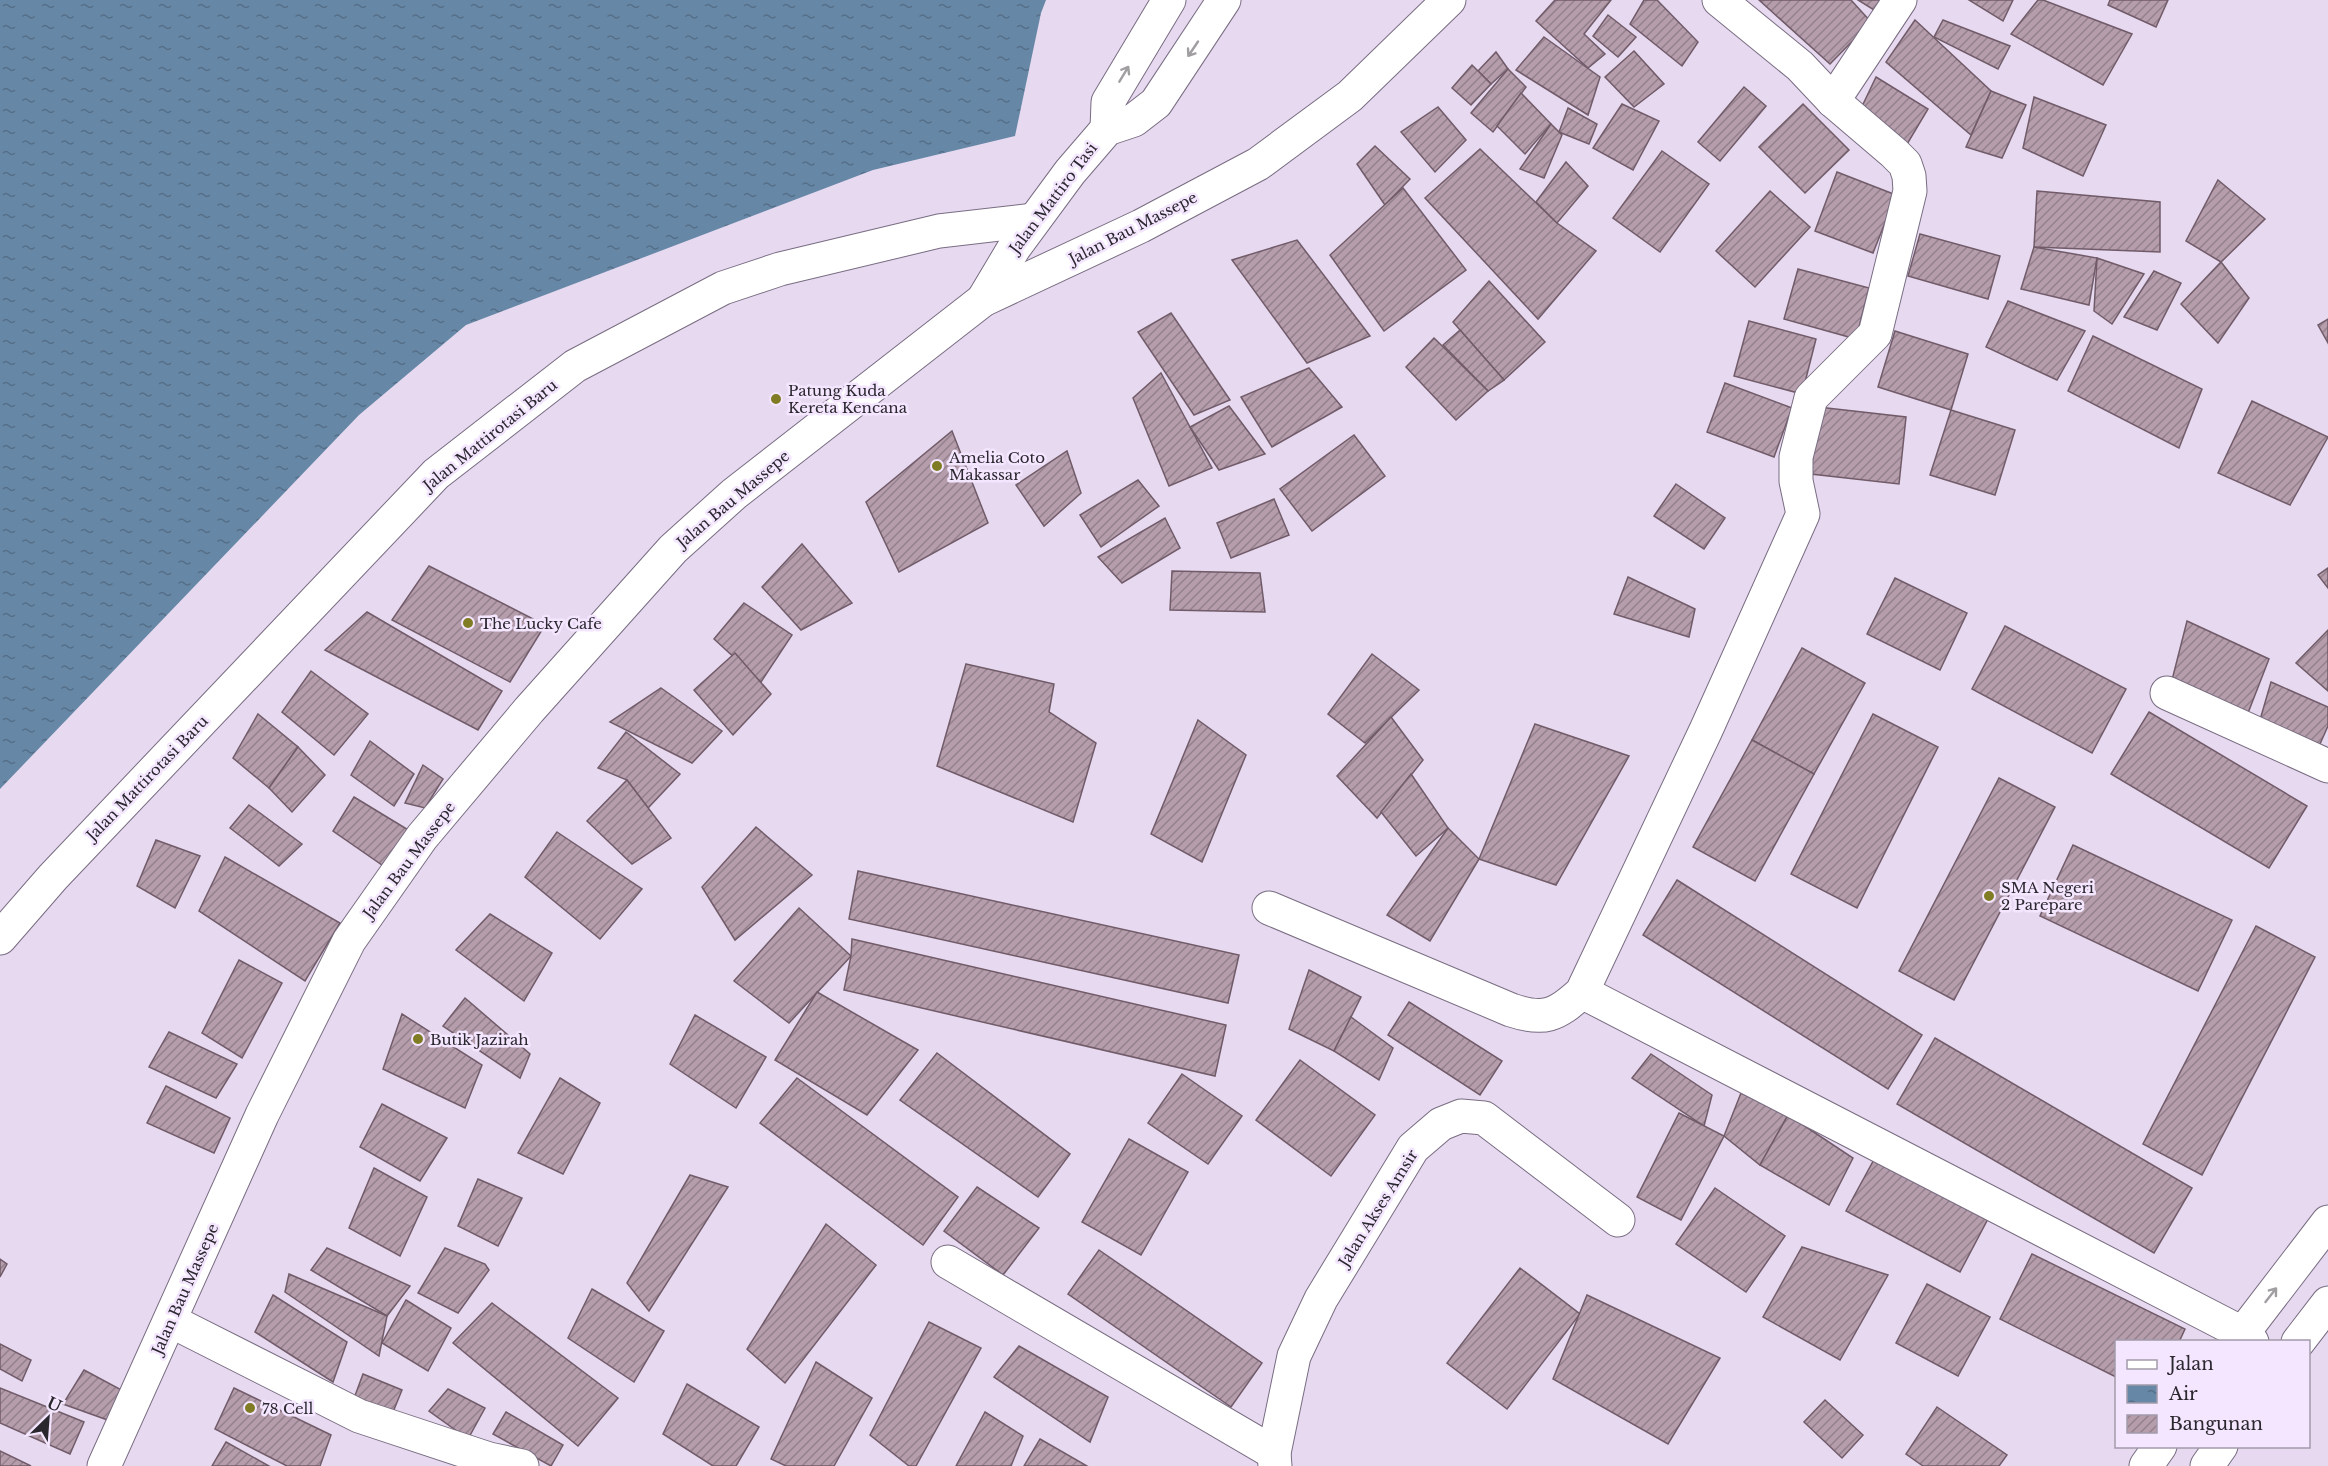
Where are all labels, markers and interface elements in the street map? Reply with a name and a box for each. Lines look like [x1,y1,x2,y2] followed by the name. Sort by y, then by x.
[1187,41,1199,57] one-way arrow
[1118,66,1130,83] one-way arrow
[1004,139,1101,259] street label: Jalan Mattiro Tasi
[1064,187,1200,269] street label: Jalan Bau Massepe
[418,375,561,496] street label: Jalan Mattirotasi Baru
[788,381,908,417] place label: Patung Kuda Kereta Kencana
[769,392,783,406] marker: Patung Kuda Kereta Kencana
[671,446,793,553] street label: Jalan Bau Massepe
[948,448,1045,484] place label: Amelia Coto Makassar
[930,459,944,473] marker: Amelia Coto Makassar
[480,614,602,633] place label: The Lucky Cafe
[461,616,475,630] marker: The Lucky Cafe
[81,711,212,846] street label: Jalan Mattirotasi Baru
[358,798,459,924] street label: Jalan Bau Massepe
[2001,878,2094,914] place label: SMA Negeri 2 Parepare
[1982,889,1996,903] marker: SMA Negeri 2 Parepare
[430,1030,529,1049] place label: Butik Jazirah
[411,1032,425,1046] marker: Butik Jazirah
[1333,1145,1422,1272] street label: Jalan Akses Amsir
[147,1221,222,1359] street label: Jalan Bau Massepe
[2265,1287,2278,1303] one-way arrow
[2115,1340,2310,1448] legend
[2167,1353,2214,1375] text: Jalan
[2168,1383,2198,1405] text: Air
[18,1388,78,1448] north arrow
[44,1392,65,1416] text: U
[262,1399,313,1418] place label: 78 Cell
[243,1401,257,1415] marker: 78 Cell
[2169,1413,2263,1435] text: Bangunan

